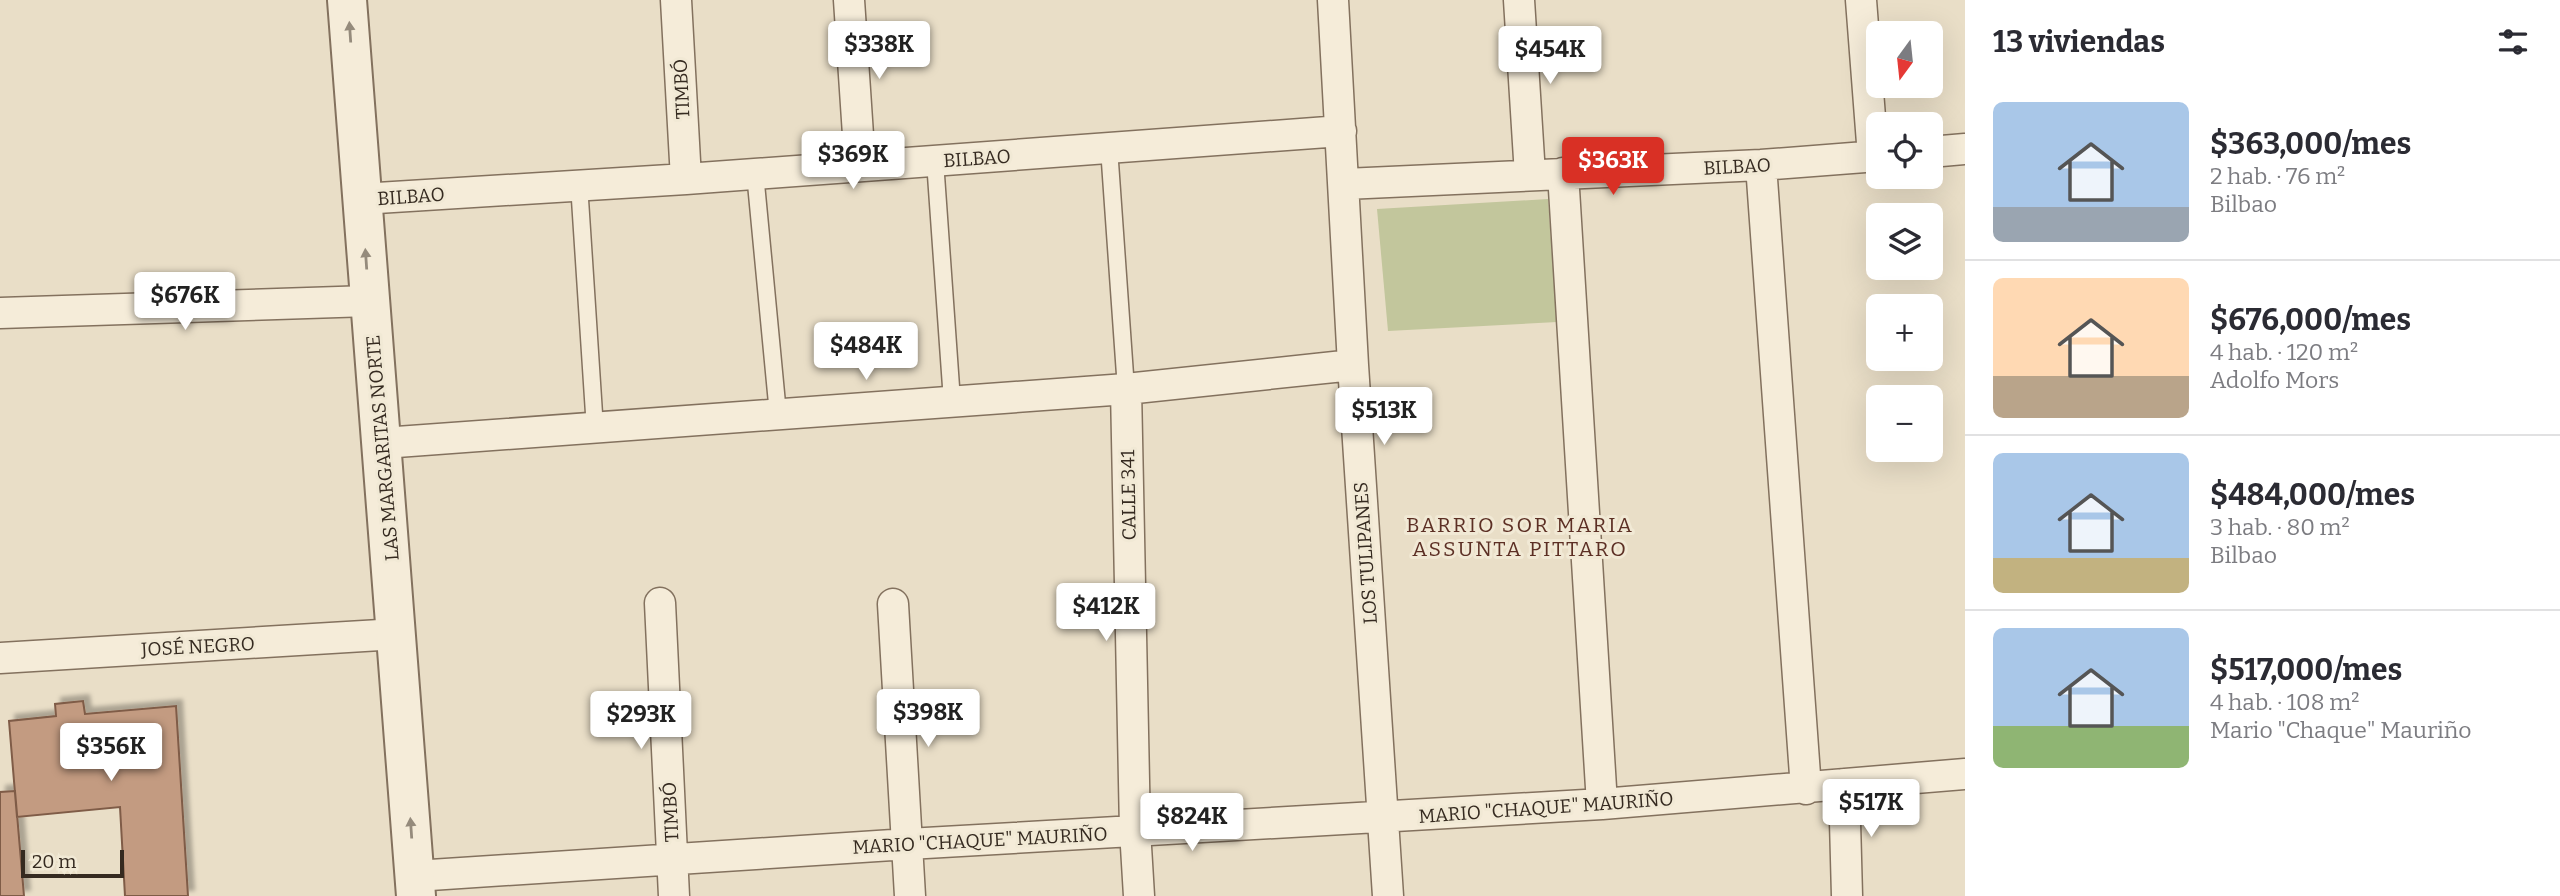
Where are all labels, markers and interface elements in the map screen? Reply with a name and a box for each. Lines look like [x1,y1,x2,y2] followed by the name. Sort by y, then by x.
[344,21,355,43] one-way arrow
[1866,21,1942,98] north arrow
[1866,21,1943,462] map controls
[830,22,928,81] pin: $338K
[2494,23,2532,61] icon: filters
[1993,24,2165,60] text: 13 viviendas
[1501,27,1599,86] pin: $454K
[844,30,914,58] text: $338K
[1514,35,1586,63] text: $454K
[668,58,695,120] street label: TIMBÓ
[1866,112,1943,189] button: locate
[2210,126,2411,162] text: $363,000/mes
[2049,130,2133,214] icon: home
[804,132,902,191] pin: $369K
[1564,138,1662,197] pin: $363K
[818,140,888,168] text: $369K
[943,145,1012,172] street label: BILBAO
[1578,146,1648,174] text: $363K
[1703,153,1771,180] street label: BILBAO
[2210,162,2345,190] text: 2 hab. · 76 m²
[377,183,446,210] street label: BILBAO
[2210,190,2277,218] text: Bilbao
[1866,203,1943,280] button: layers
[360,248,371,270] one-way arrow
[136,272,234,332] pin: $676K
[150,281,220,309] text: $676K
[1866,294,1943,371] button: +
[2210,302,2411,338] text: $676,000/mes
[2049,306,2133,390] icon: home
[817,322,915,382] pin: $484K
[830,331,902,359] text: $484K
[361,334,404,562] street label: LAS MARGARITAS NORTE
[2210,338,2358,366] text: 4 hab. · 120 m²
[2210,366,2339,394] text: Adolfo Mors
[1866,385,1943,462] button: −
[1335,388,1433,447] pin: $513K
[1351,396,1417,424] text: $513K
[1116,449,1141,541] street label: CALLE 341
[2210,477,2415,513] text: $484,000/mes
[1349,481,1382,625] street label: LOS TULIPANES
[2049,481,2133,565] icon: home
[1406,512,1634,562] district label: BARRIO SOR MARIA ASSUNTA PITTARO
[2210,513,2350,541] text: 3 hab. · 80 m²
[2210,541,2277,569] text: Bilbao
[1057,584,1155,643] pin: $412K
[1072,592,1140,620] text: $412K
[140,632,255,661] street label: JOSÉ NEGRO
[2210,652,2402,688] text: $517,000/mes
[2049,656,2133,740] icon: home
[2210,688,2359,716] text: 4 hab. · 108 m²
[879,690,977,749] pin: $398K
[592,692,690,751] pin: $293K
[893,698,963,726] text: $398K
[606,700,676,728] text: $293K
[2210,716,2472,744] text: Mario "Chaque" Mauriño
[62,724,160,783] pin: $356K
[76,732,146,760] text: $356K
[1822,780,1920,839] pin: $517K
[657,781,684,843] street label: TIMBÓ
[1418,787,1674,828] street label: MARIO "CHAQUE" MAURIÑO
[1839,788,1903,816] text: $517K
[1143,794,1241,853] pin: $824K
[1156,802,1228,830] text: $824K
[405,817,416,839] one-way arrow
[852,822,1108,859] street label: MARIO "CHAQUE" MAURIÑO
[21,847,124,879] scale bar
[32,850,76,873] text: 20 m

